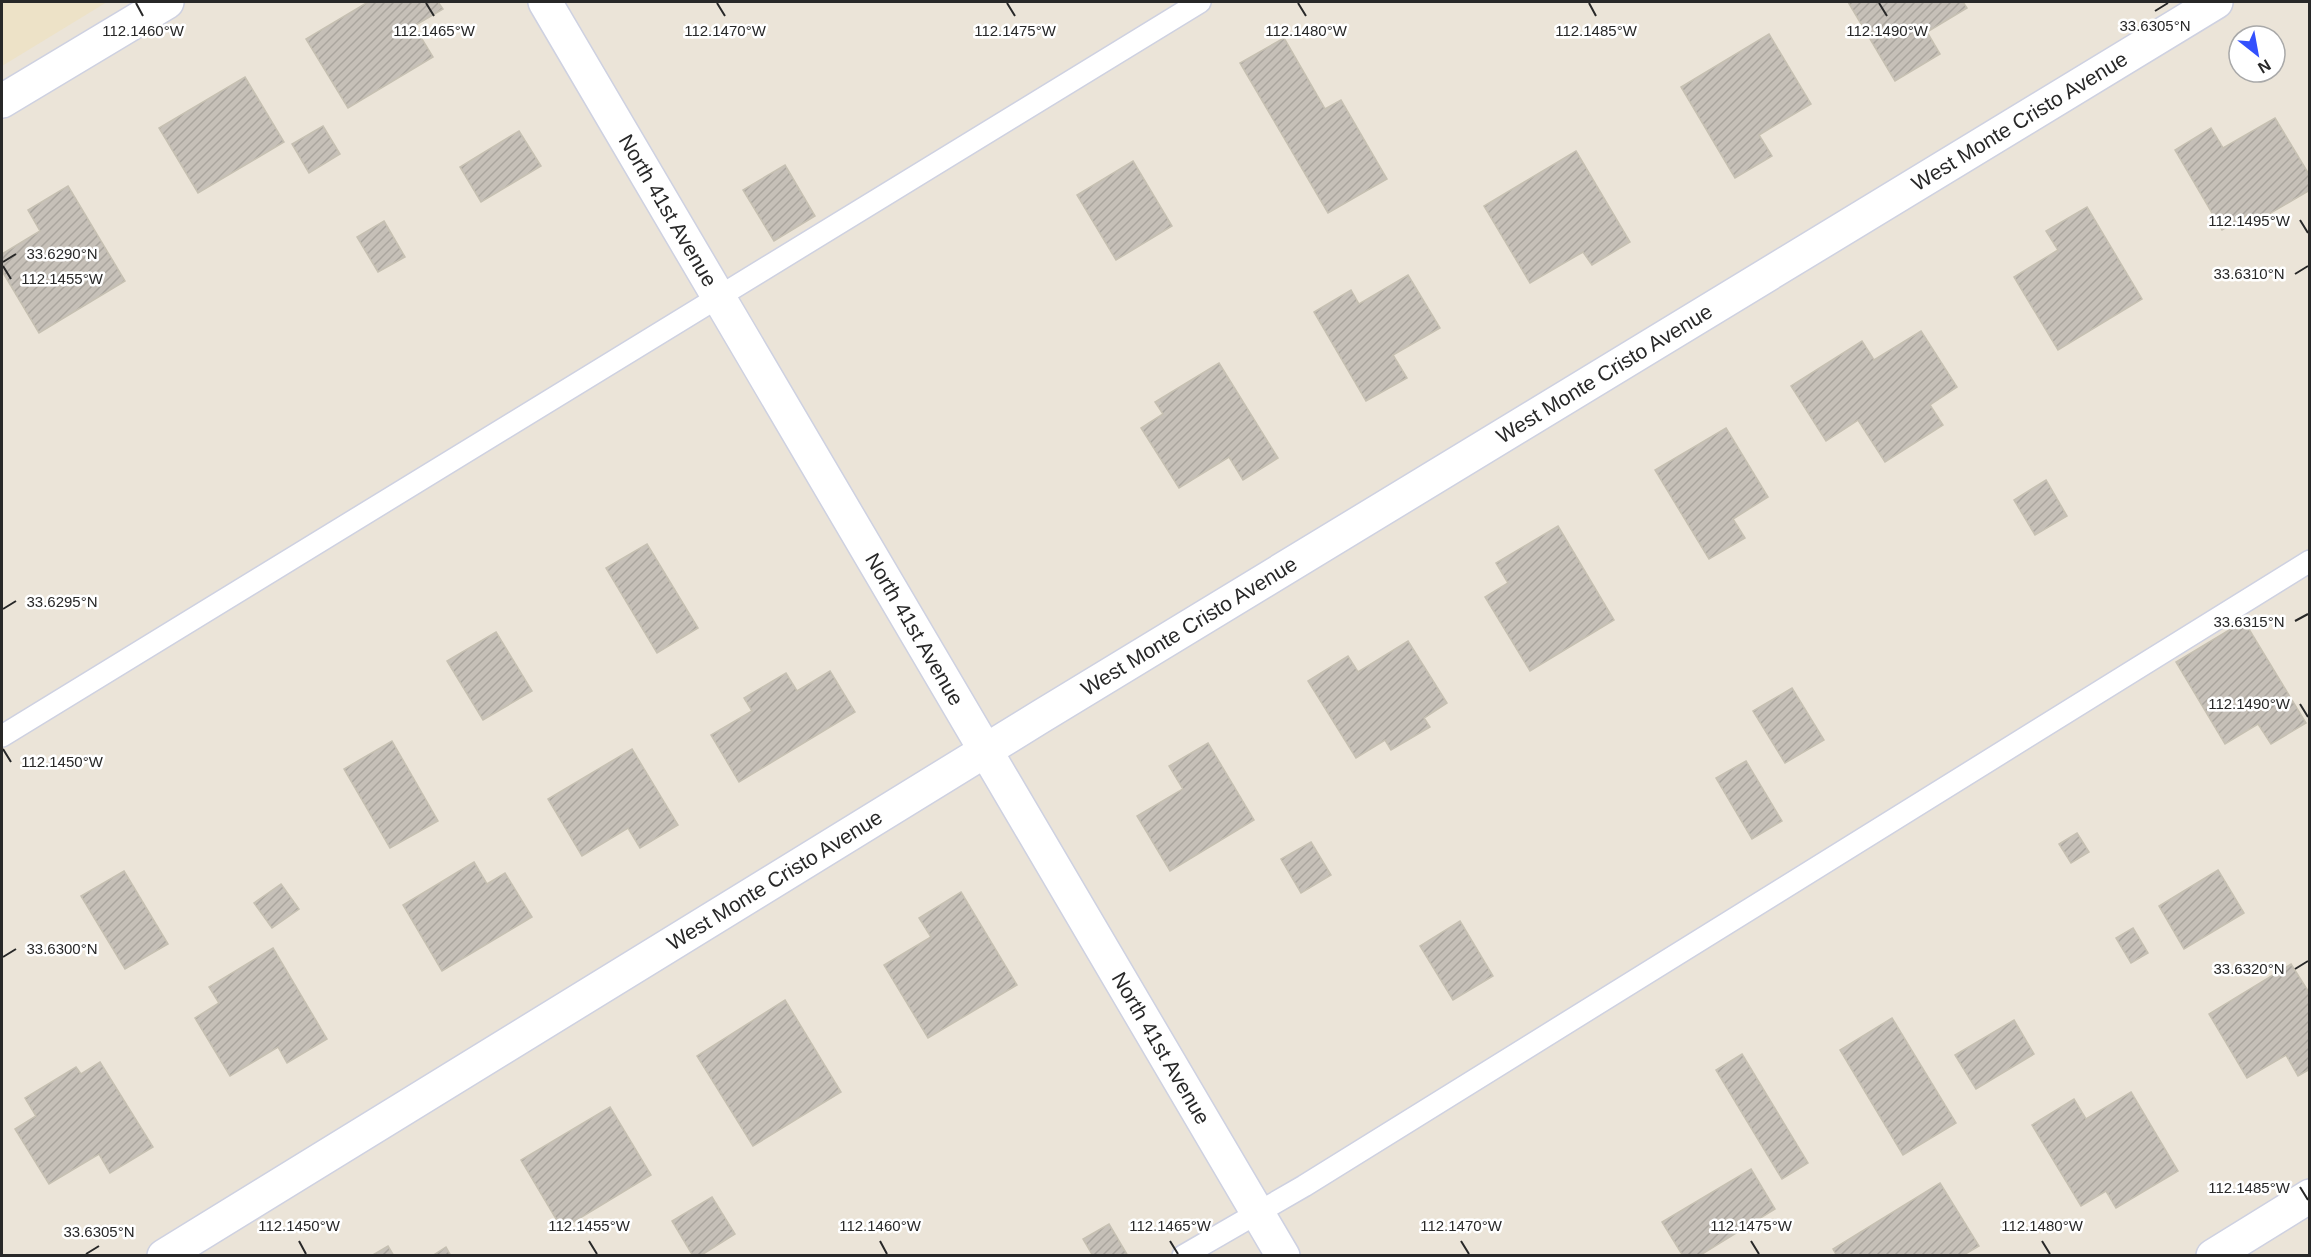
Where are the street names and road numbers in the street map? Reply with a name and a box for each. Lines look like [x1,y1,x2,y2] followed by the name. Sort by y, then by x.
[1907,47,2131,195] street label: West Monte Cristo Avenue
[615,130,722,290] street label: North 41st Avenue
[1492,299,1716,448] street label: West Monte Cristo Avenue
[861,549,968,709] street label: North 41st Avenue
[1077,552,1301,700] street label: West Monte Cristo Avenue
[663,805,886,955] street label: West Monte Cristo Avenue
[1108,968,1215,1128] street label: North 41st Avenue

